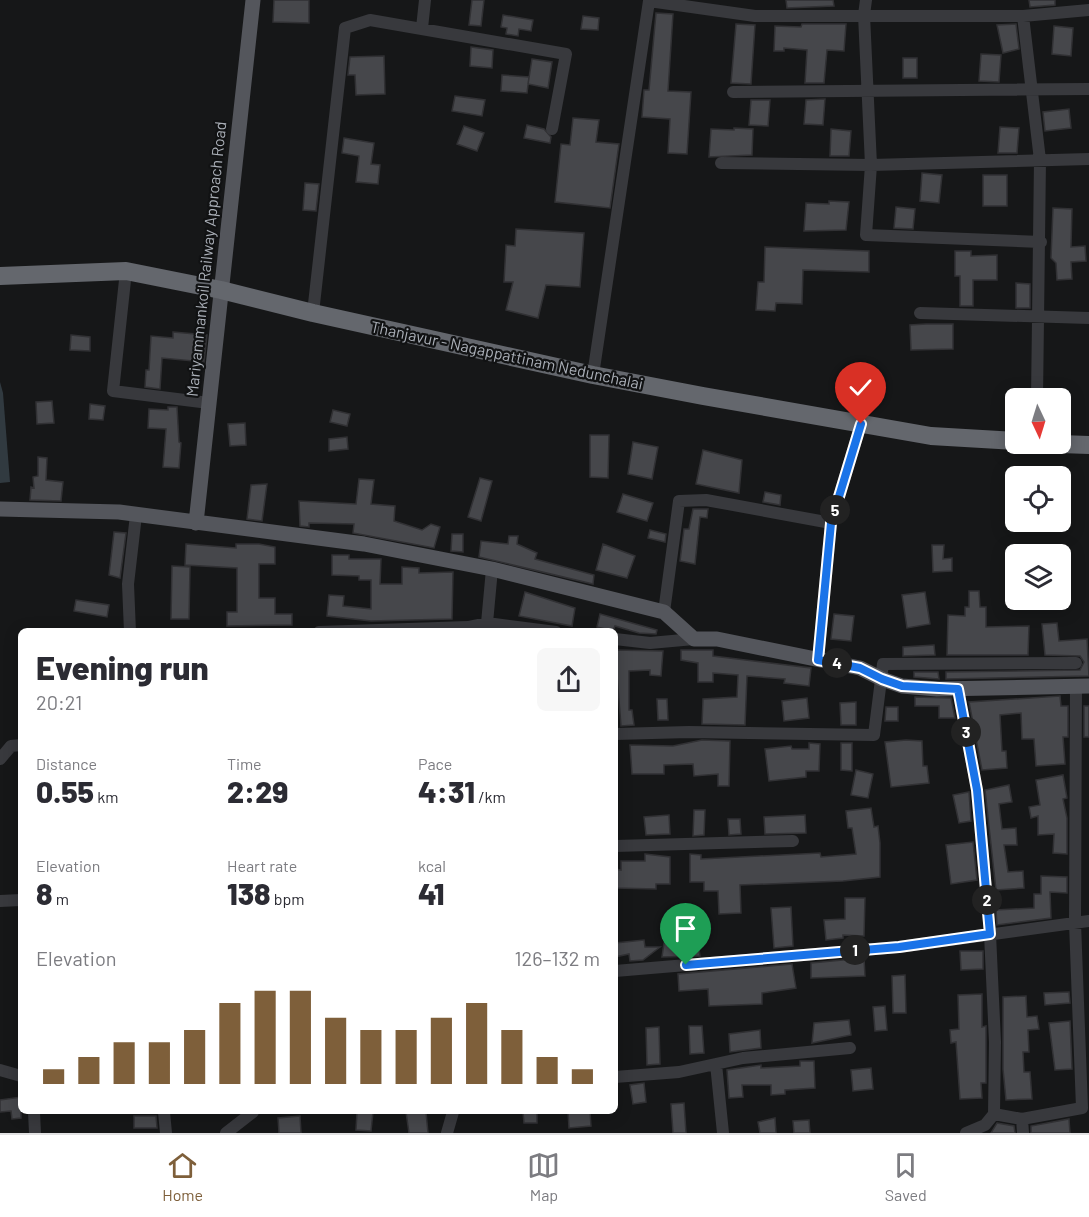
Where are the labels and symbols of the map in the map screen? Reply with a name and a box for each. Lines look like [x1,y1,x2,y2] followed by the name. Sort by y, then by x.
[182,120,229,398] street label: Mariyammankoil Railway Approach Road
[369,316,645,393] street label: Thanjavur - Nagappattinam Nedunchalai
[835,362,886,424] pin
[1005,388,1071,454] north arrow
[820,495,850,525] pin: 5
[822,648,852,678] pin: 4
[951,717,981,747] pin: 3
[972,885,1002,915] pin: 2
[660,903,711,965] pin
[840,935,870,965] pin: 1

